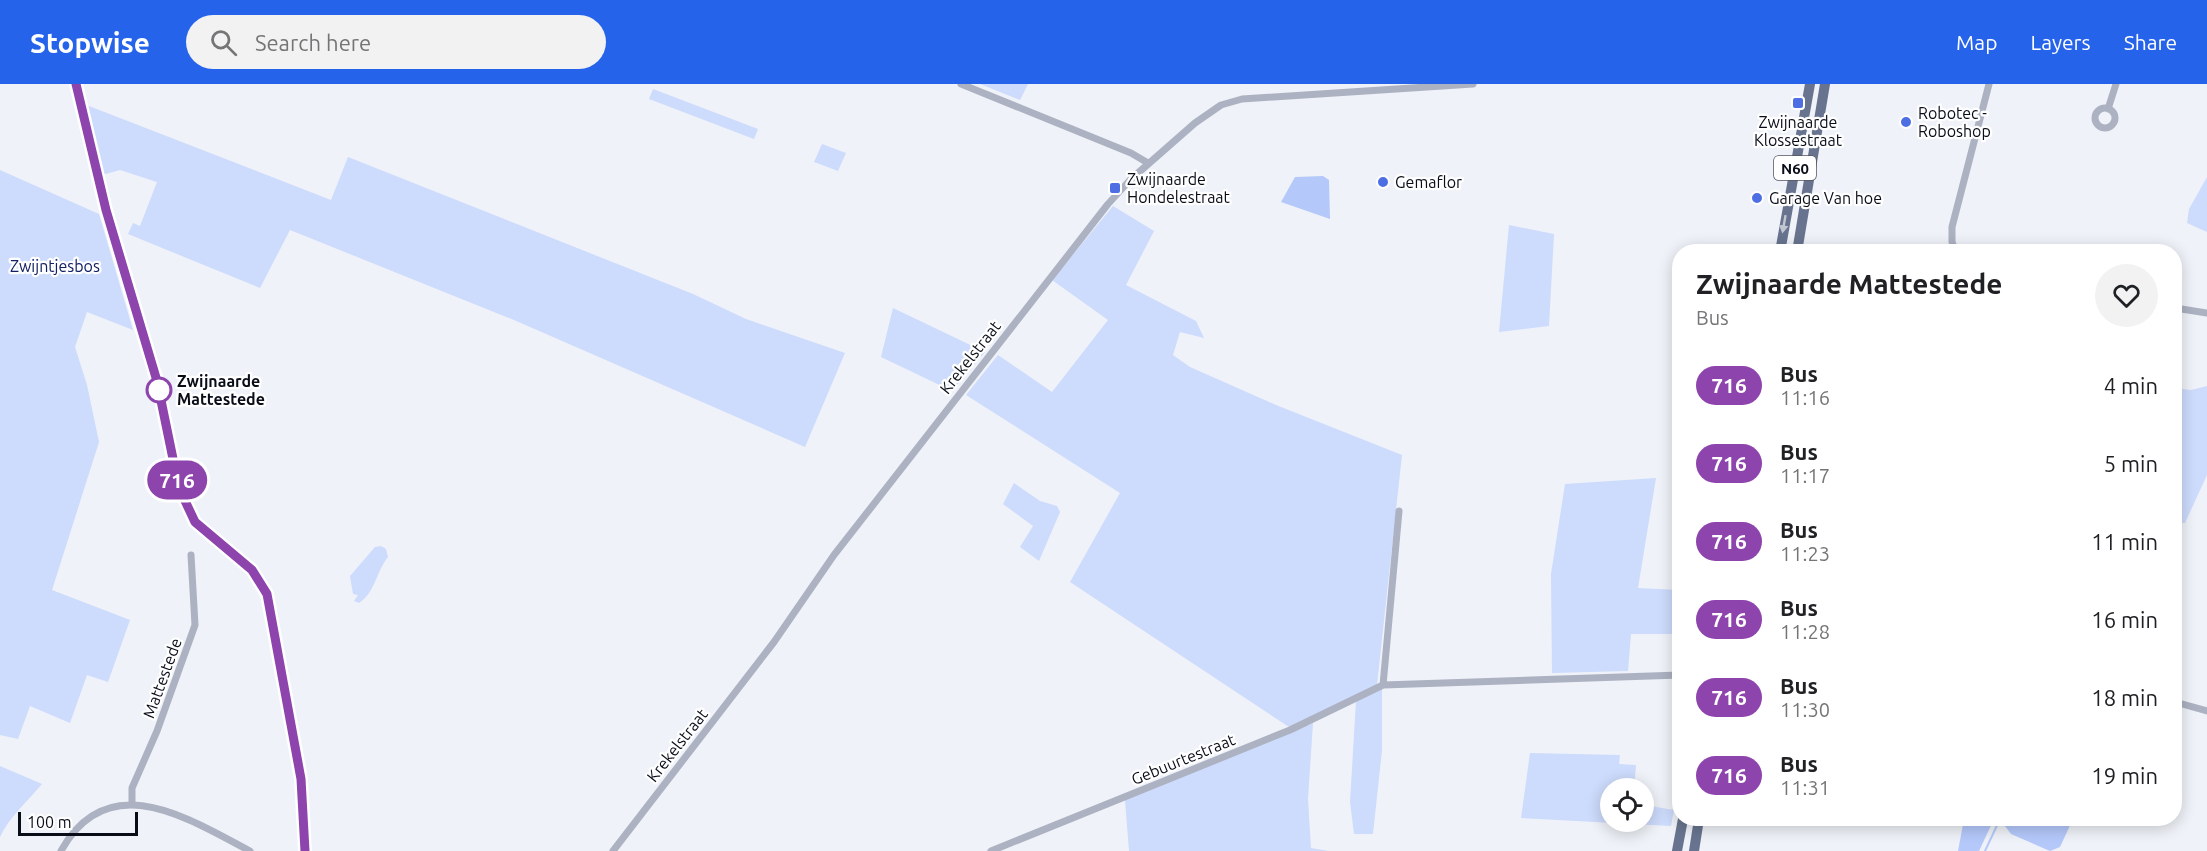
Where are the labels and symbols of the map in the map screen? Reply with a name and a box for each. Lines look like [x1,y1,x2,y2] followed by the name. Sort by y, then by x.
[1791,96,1805,110] marker: Zwijnaarde Klossestraat
[1918,104,1991,140] place label: Robotec - Roboshop
[1754,113,1843,149] place label: Zwijnaarde Klossestraat
[1899,115,1913,129] marker: Robotec - Roboshop
[1774,156,1816,180] road number: N60
[1127,170,1231,206] place label: Zwijnaarde Hondelestraat
[1395,173,1462,191] place label: Gemaflor
[1376,175,1390,189] marker: Gemaflor
[1108,181,1122,195] marker: Zwijnaarde Hondelestraat
[1769,189,1882,207] place label: Garage Van hoe
[1750,191,1764,205] marker: Garage Van hoe
[1780,215,1789,234] one-way arrow
[10,257,100,275] park label: Zwijntjesbos
[936,316,1004,397] street label: Krekelstraat
[177,372,265,408] place label: Zwijnaarde Mattestede
[146,377,172,403] marker: Zwijnaarde Mattestede
[142,460,212,500] line badge: 716
[139,636,185,720] street label: Mattestede
[643,704,711,785] street label: Krekelstraat
[1129,730,1238,788] street label: Gebuurtestraat
[18,809,138,836] scale bar

